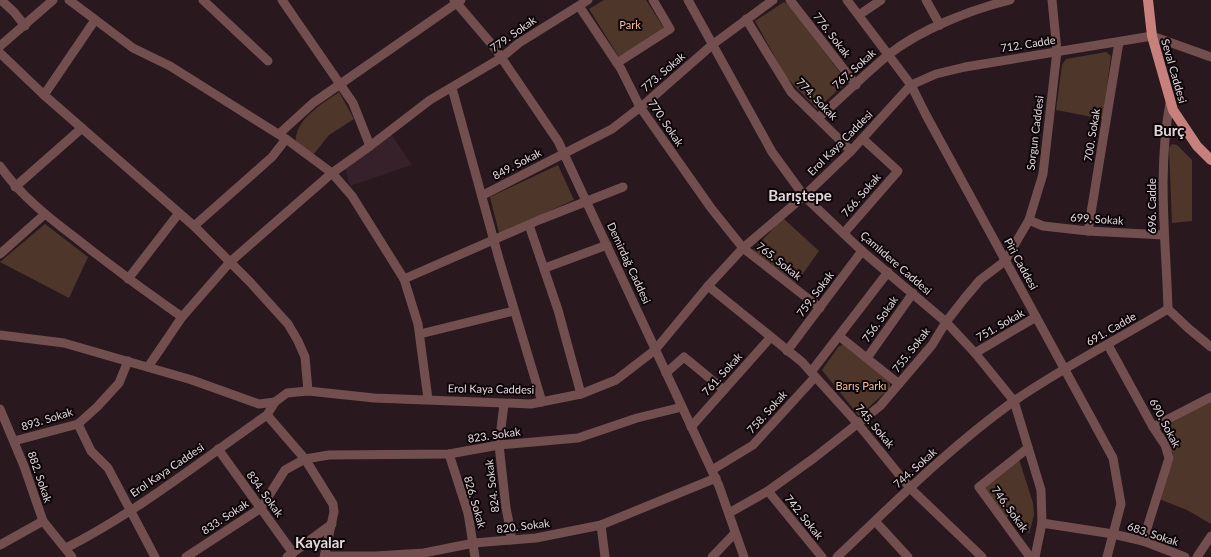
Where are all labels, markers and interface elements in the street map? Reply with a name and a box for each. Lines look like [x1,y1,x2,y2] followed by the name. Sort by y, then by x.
[811,10,854,60] street label: 776. Sokak
[487,13,539,54] street label: 779. Sokak
[619,18,641,31] park label: Park
[999,33,1057,54] street label: 712. Cadde
[1159,37,1190,105] street label: Seval Caddesi
[829,46,878,91] street label: 767. Sokak
[638,49,687,94] street label: 773. Sokak
[794,75,841,123] street label: 774. Sokak
[1023,94,1046,171] street label: Sorgun Caddesi
[646,97,687,149] street label: 770. Sokak
[805,107,875,178] street label: Erol Kaya Caddesi
[1081,107,1102,162] street label: 700. Sokak
[1154,121,1184,139] district label: Burç
[490,145,544,182] street label: 849. Sokak
[838,170,883,219] street label: 766. Sokak
[1145,178,1158,234] street label: 696. Cadde
[768,186,832,204] district label: Barıştepe
[1070,210,1125,227] street label: 699. Sokak
[605,220,654,306] street label: Demirdağ Caddesi
[858,228,935,297] street label: Çamlıdere Caddesi
[1002,236,1041,292] street label: Piri Caddesi
[754,239,805,282] street label: 765. Sokak
[793,268,836,319] street label: 759. Sokak
[859,293,900,344] street label: 756. Sokak
[973,305,1026,344] street label: 751. Sokak
[1083,309,1138,348] street label: 691. Cadde
[889,324,932,375] street label: 755. Sokak
[699,349,745,398] street label: 761. Sokak
[836,379,886,392] park label: Barış Parkı
[448,381,535,396] street label: Erol Kaya Caddesi
[744,387,790,436] street label: 758. Sokak
[1147,396,1184,450] street label: 690. Sokak
[853,401,898,451] street label: 745. Sokak
[19,404,75,433] street label: 893. Sokak
[467,424,522,445] street label: 823. Sokak
[127,440,206,499] street label: Erol Kaya Caddesi
[890,445,939,490] street label: 744. Sokak
[26,449,55,505] street label: 882. Sokak
[482,458,501,513] street label: 824. Sokak
[244,468,287,519] street label: 834. Sokak
[462,474,489,530] street label: 826. Sokak
[989,483,1032,534] street label: 746. Sokak
[783,492,826,542] street label: 742. Sokak
[199,496,251,537] street label: 833. Sokak
[496,516,551,535] street label: 820. Sokak
[1126,519,1181,548] street label: 683. Sokak
[295,533,345,551] district label: Kayalar

